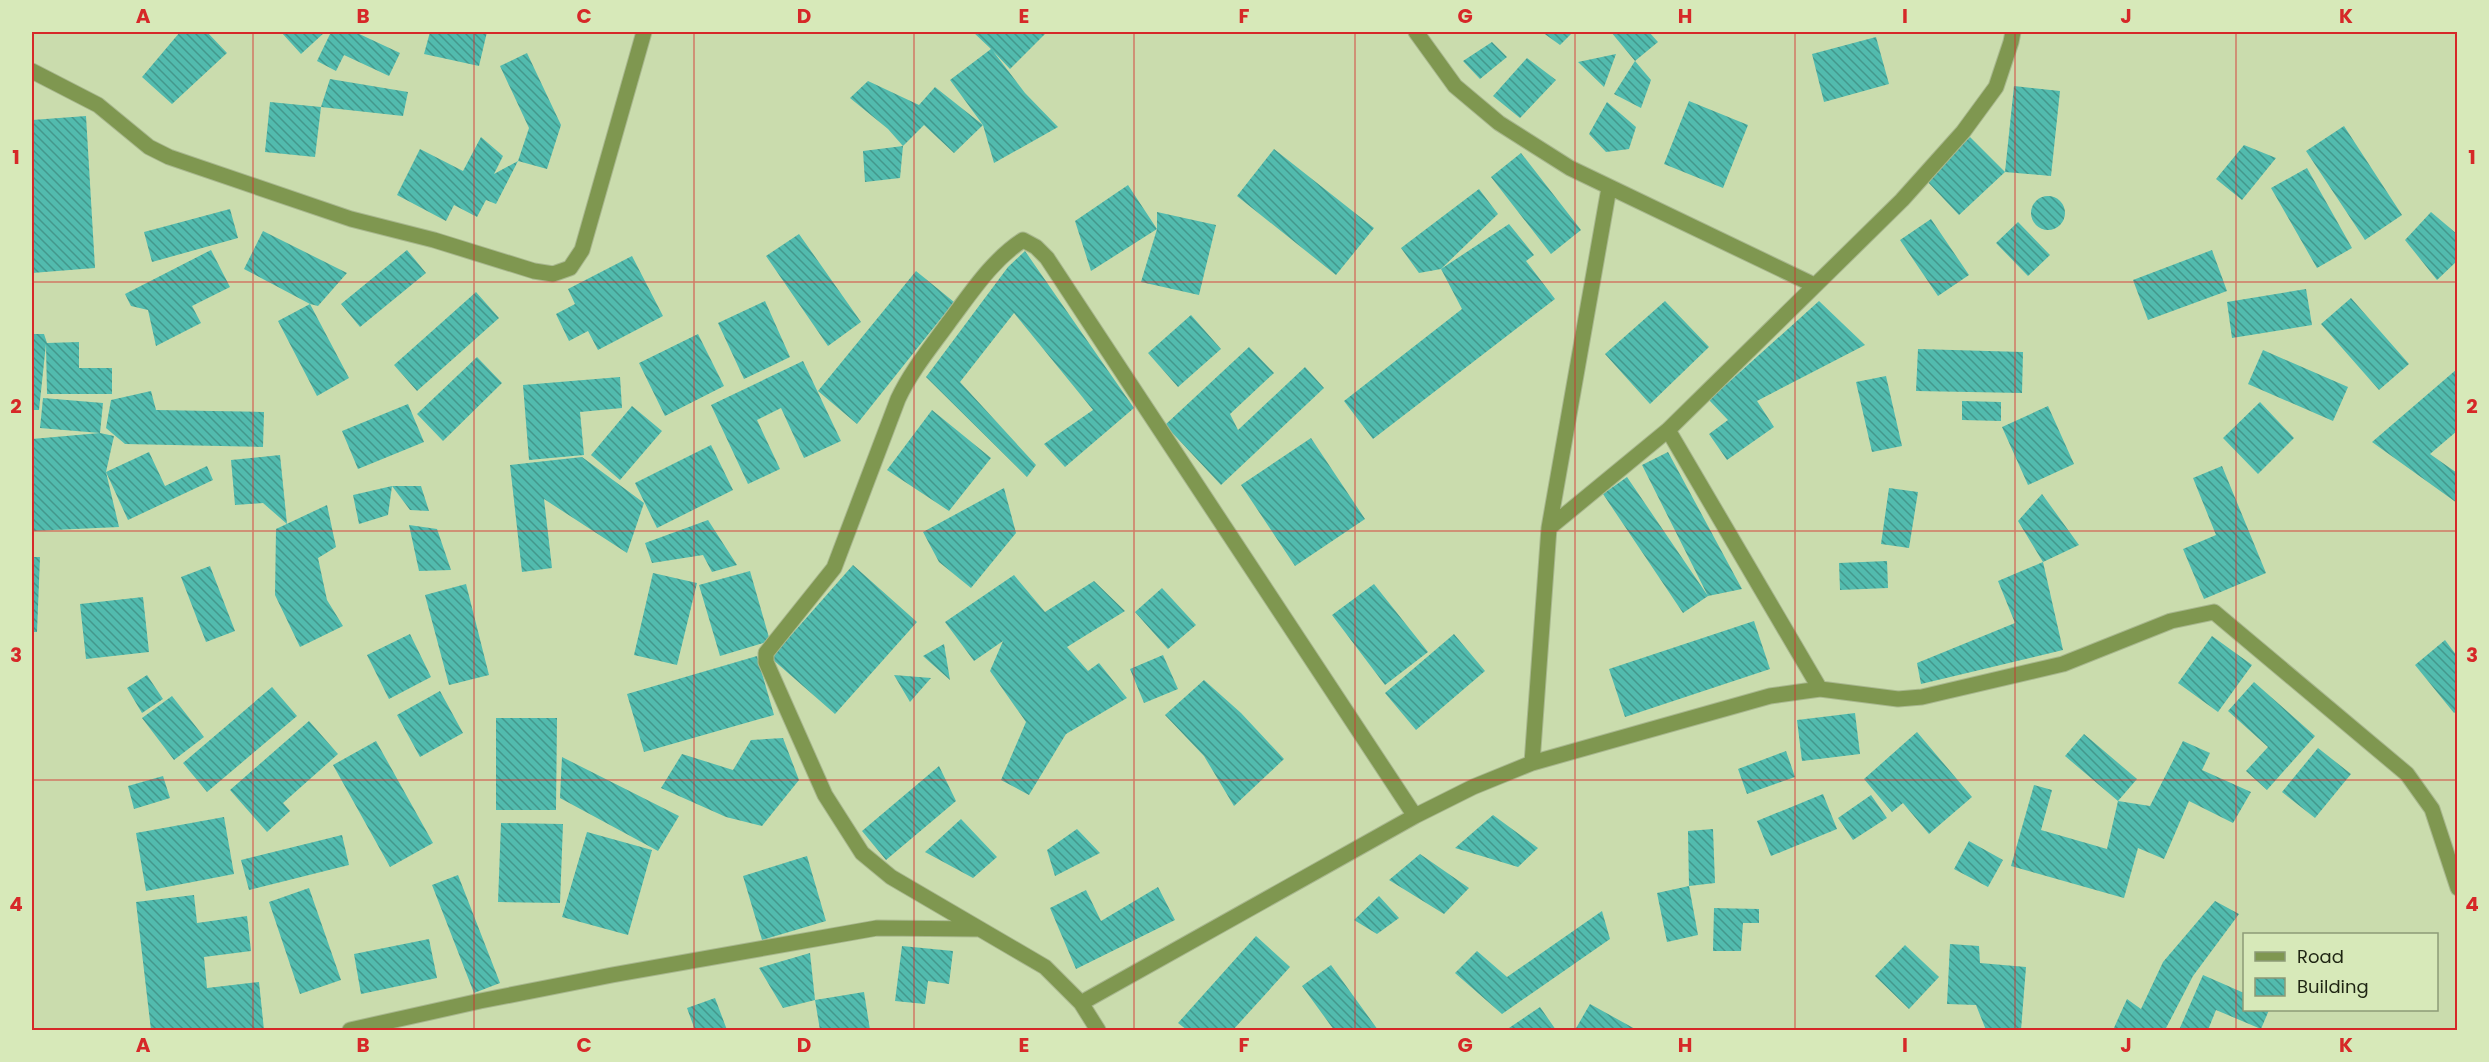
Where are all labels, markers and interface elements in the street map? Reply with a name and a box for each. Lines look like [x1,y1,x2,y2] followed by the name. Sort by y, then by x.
[136,2,151,30] text: A
[356,2,370,30] text: B
[576,2,592,30] text: C
[797,2,811,30] text: D
[1019,2,1029,30] text: E
[1239,2,1250,30] text: F
[1457,2,1473,30] text: G
[1678,2,1692,30] text: H
[1902,2,1908,30] text: I
[2120,2,2132,30] text: J
[2339,2,2353,30] text: K
[12,143,20,171] text: 1
[2468,143,2476,171] text: 1
[10,392,22,420] text: 2
[2466,392,2478,420] text: 2
[10,641,22,669] text: 3
[2466,641,2478,669] text: 3
[9,890,23,918] text: 4
[2465,890,2479,918] text: 4
[2243,933,2438,1011] legend
[2297,944,2344,969] text: Road
[2297,974,2369,999] text: Building
[136,1031,151,1059] text: A
[356,1031,370,1059] text: B
[576,1031,592,1059] text: C
[797,1031,811,1059] text: D
[1019,1031,1029,1059] text: E
[1239,1031,1250,1059] text: F
[1457,1031,1473,1059] text: G
[1678,1031,1692,1059] text: H
[1902,1031,1908,1059] text: I
[2120,1031,2132,1059] text: J
[2339,1031,2353,1059] text: K

